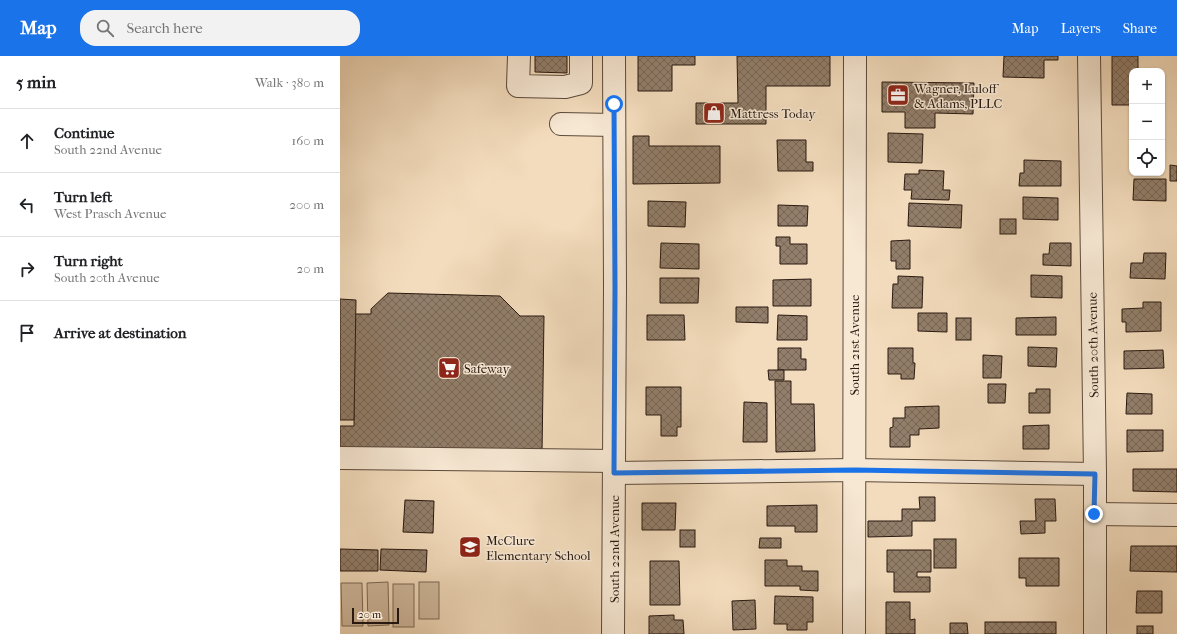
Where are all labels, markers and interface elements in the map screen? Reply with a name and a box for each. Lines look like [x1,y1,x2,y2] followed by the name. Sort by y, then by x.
[80,10,360,46] search box
[20,17,56,39] text: Map
[94,17,116,39] icon: search
[126,19,203,37] text: Search here
[1012,20,1039,37] text: Map
[1061,20,1101,37] text: Layers
[1123,20,1157,37] text: Share
[1129,68,1165,176] map controls
[1129,68,1165,104] button: +
[16,72,56,92] text: 5 min
[255,75,324,90] text: Walk · 380 m
[913,81,1002,111] place label: Wagner, Luloff & Adams, PLLC
[885,82,911,108] office icon: Wagner, Luloff & Adams, PLLC
[605,95,623,113] route start
[701,100,727,126] shop icon: Mattress Today
[1129,104,1165,140] button: −
[730,106,816,121] place label: Mattress Today
[54,124,114,142] text: Continue
[16,130,38,152] icon: ahead
[292,133,324,148] text: 160 m
[1129,140,1165,176] button: locate
[54,142,162,157] text: South 22nd Avenue
[54,188,112,206] text: Turn left
[16,194,38,216] icon: left
[289,197,324,212] text: 200 m
[54,206,166,221] text: West Prasch Avenue
[54,252,123,270] text: Turn right
[16,258,38,280] icon: right
[297,261,324,276] text: 20 m
[54,270,160,285] text: South 20th Avenue
[1085,291,1101,398] street label: South 20th Avenue
[847,294,862,395] street label: South 21st Avenue
[16,322,38,344] icon: arrive
[54,324,186,342] text: Arrive at destination
[436,355,462,381] supermarket icon: Safeway
[464,361,510,376] place label: Safeway
[607,494,622,603] street label: South 22nd Avenue
[1085,505,1103,523] route end
[486,533,591,563] place label: McClure Elementary School
[457,534,483,560] school or university icon: McClure Elementary School
[352,606,399,625] scale bar
[358,608,381,621] text: 20 m

